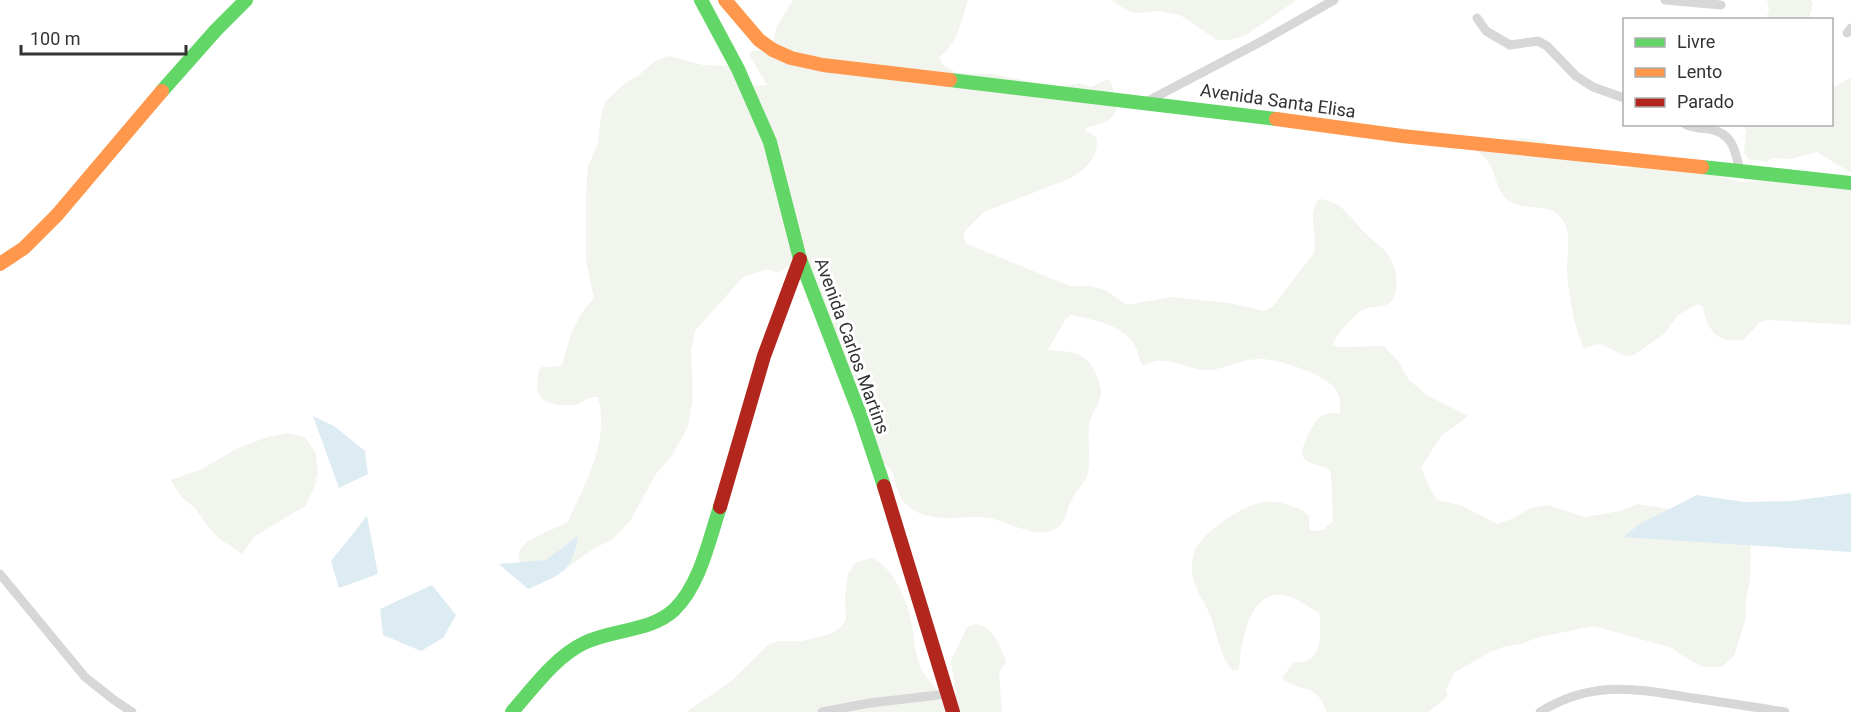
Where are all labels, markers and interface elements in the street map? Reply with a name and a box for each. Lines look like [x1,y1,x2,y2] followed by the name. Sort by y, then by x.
[21,18,186,56] scale bar
[1623,18,1833,126] legend
[30,28,81,49] text: 100 m
[1677,31,1715,52] text: Livre
[1677,61,1722,82] text: Lento
[1199,79,1357,122] street label: Avenida Santa Elisa
[1677,91,1734,112] text: Parado
[811,255,894,437] street label: Avenida Carlos Martins

